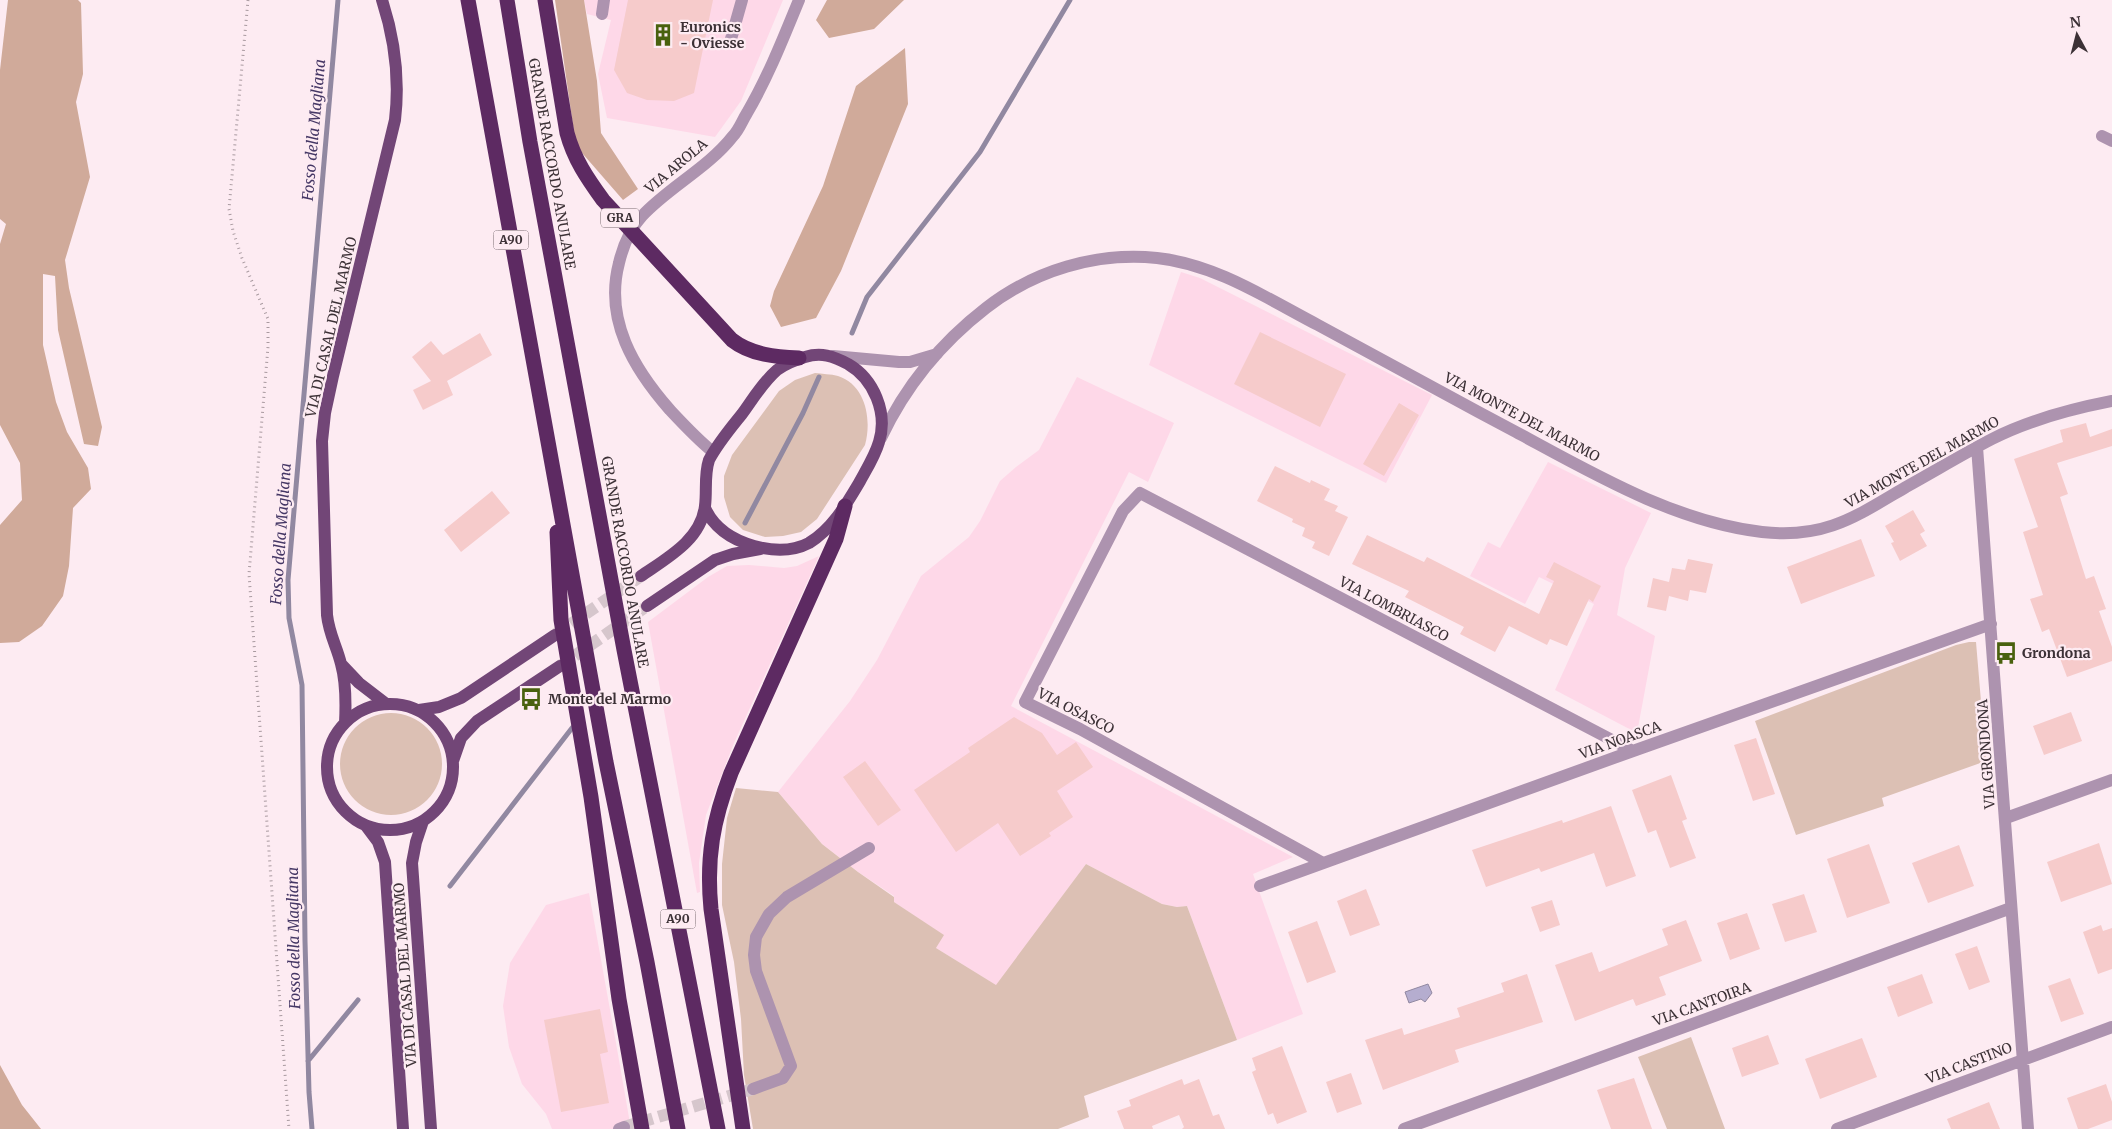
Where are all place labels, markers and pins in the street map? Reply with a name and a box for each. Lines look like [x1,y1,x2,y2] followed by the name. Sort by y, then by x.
[680,18,745,52] place label: Euronics - Oviesse
[650,22,676,48] building icon: Euronics - Oviesse
[1993,640,2019,666] bus stop icon: Grondona
[2022,644,2091,662] place label: Grondona
[518,686,544,712] bus stop icon: Monte del Marmo
[548,690,671,708] place label: Monte del Marmo

